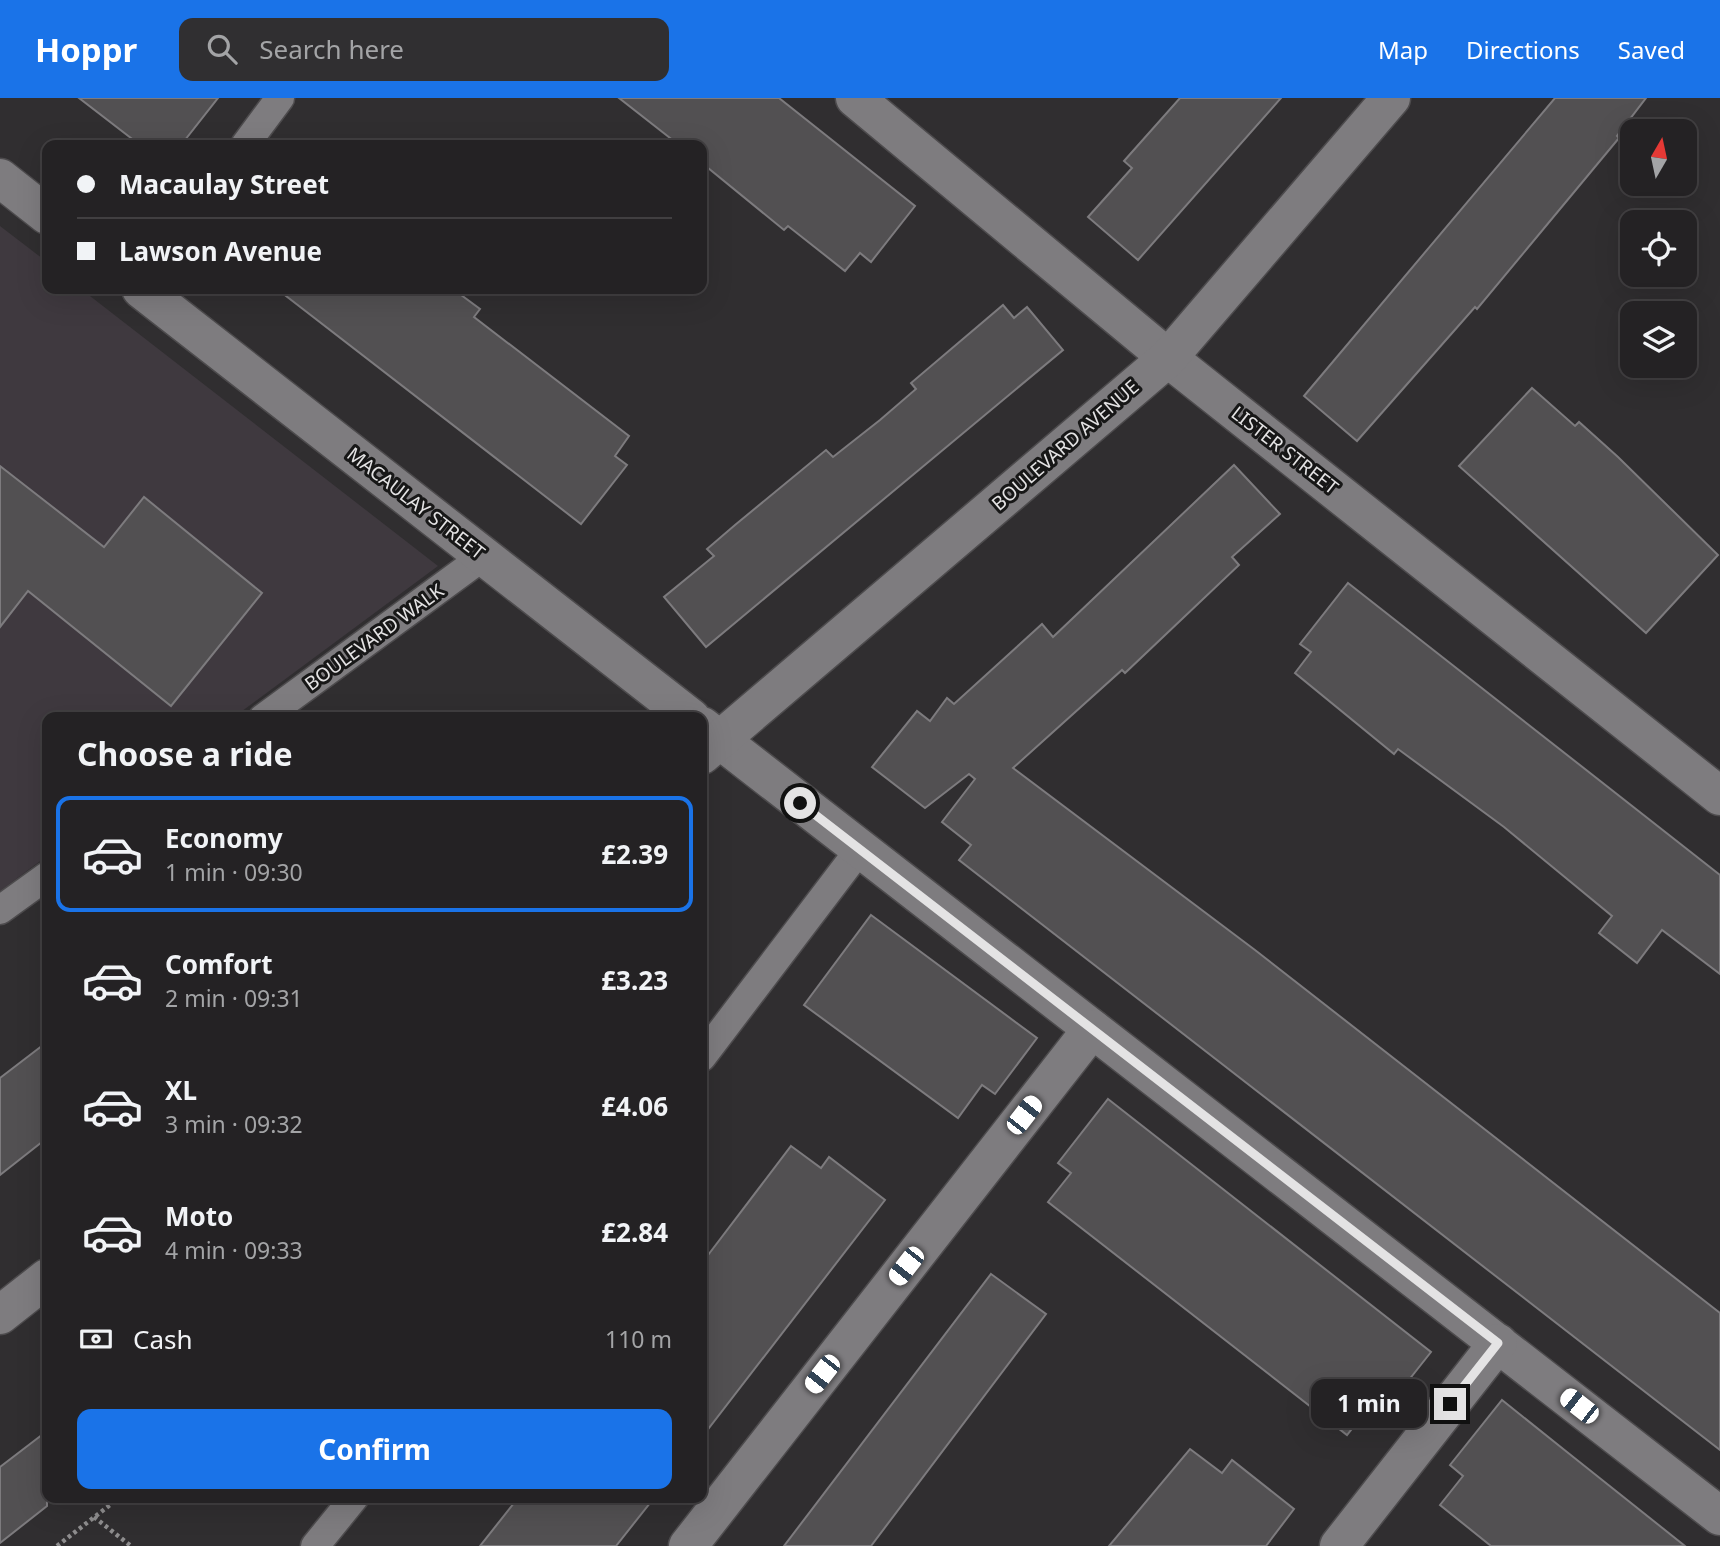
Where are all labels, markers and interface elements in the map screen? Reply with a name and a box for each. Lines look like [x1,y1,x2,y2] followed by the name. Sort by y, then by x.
[179,18,669,81] search box
[35,27,137,72] text: Hoppr
[203,30,241,68] icon: search
[259,31,404,67] text: Search here
[1378,33,1428,66] text: Map
[1466,33,1580,66] text: Directions
[1618,33,1685,66] text: Saved
[1620,119,1698,196] north arrow
[1620,119,1697,378] map controls
[119,166,329,202] text: Macaulay Street
[1620,210,1697,287] button: locate
[119,233,322,269] text: Lawson Avenue
[1620,301,1697,378] button: layers
[986,374,1144,516] street label: BOULEVARD AVENUE
[1226,400,1344,500] street label: LISTER STREET
[342,441,491,565] street label: MACAULAY STREET
[299,578,449,696] street label: BOULEVARD WALK
[77,732,293,775] text: Choose a ride
[784,787,816,819] route start
[165,820,283,856] text: Economy
[81,823,144,886] icon: car
[601,836,668,872] text: £2.39
[165,856,303,888] text: 1 min · 09:30
[165,946,273,982] text: Comfort
[81,949,144,1012] icon: car
[601,962,668,998] text: £3.23
[165,982,303,1014] text: 2 min · 09:31
[165,1072,197,1108] text: XL
[81,1075,144,1138] icon: car
[601,1088,668,1124] text: £4.06
[1003,1092,1046,1138] car
[165,1108,303,1140] text: 3 min · 09:32
[165,1198,233,1234] text: Moto
[81,1201,144,1264] icon: car
[601,1214,668,1250] text: £2.84
[165,1234,303,1266] text: 4 min · 09:33
[885,1243,928,1289] car
[77,1320,115,1358] icon: cash
[133,1321,193,1357] text: Cash
[605,1323,672,1355] text: 110 m
[801,1351,844,1397] car
[1310,1380,1426,1428] callout: 1 min
[1556,1385,1603,1427] car
[1337,1387,1401,1419] text: 1 min
[1434,1388,1466,1420] route end
[77,1409,672,1489] button: Confirm

